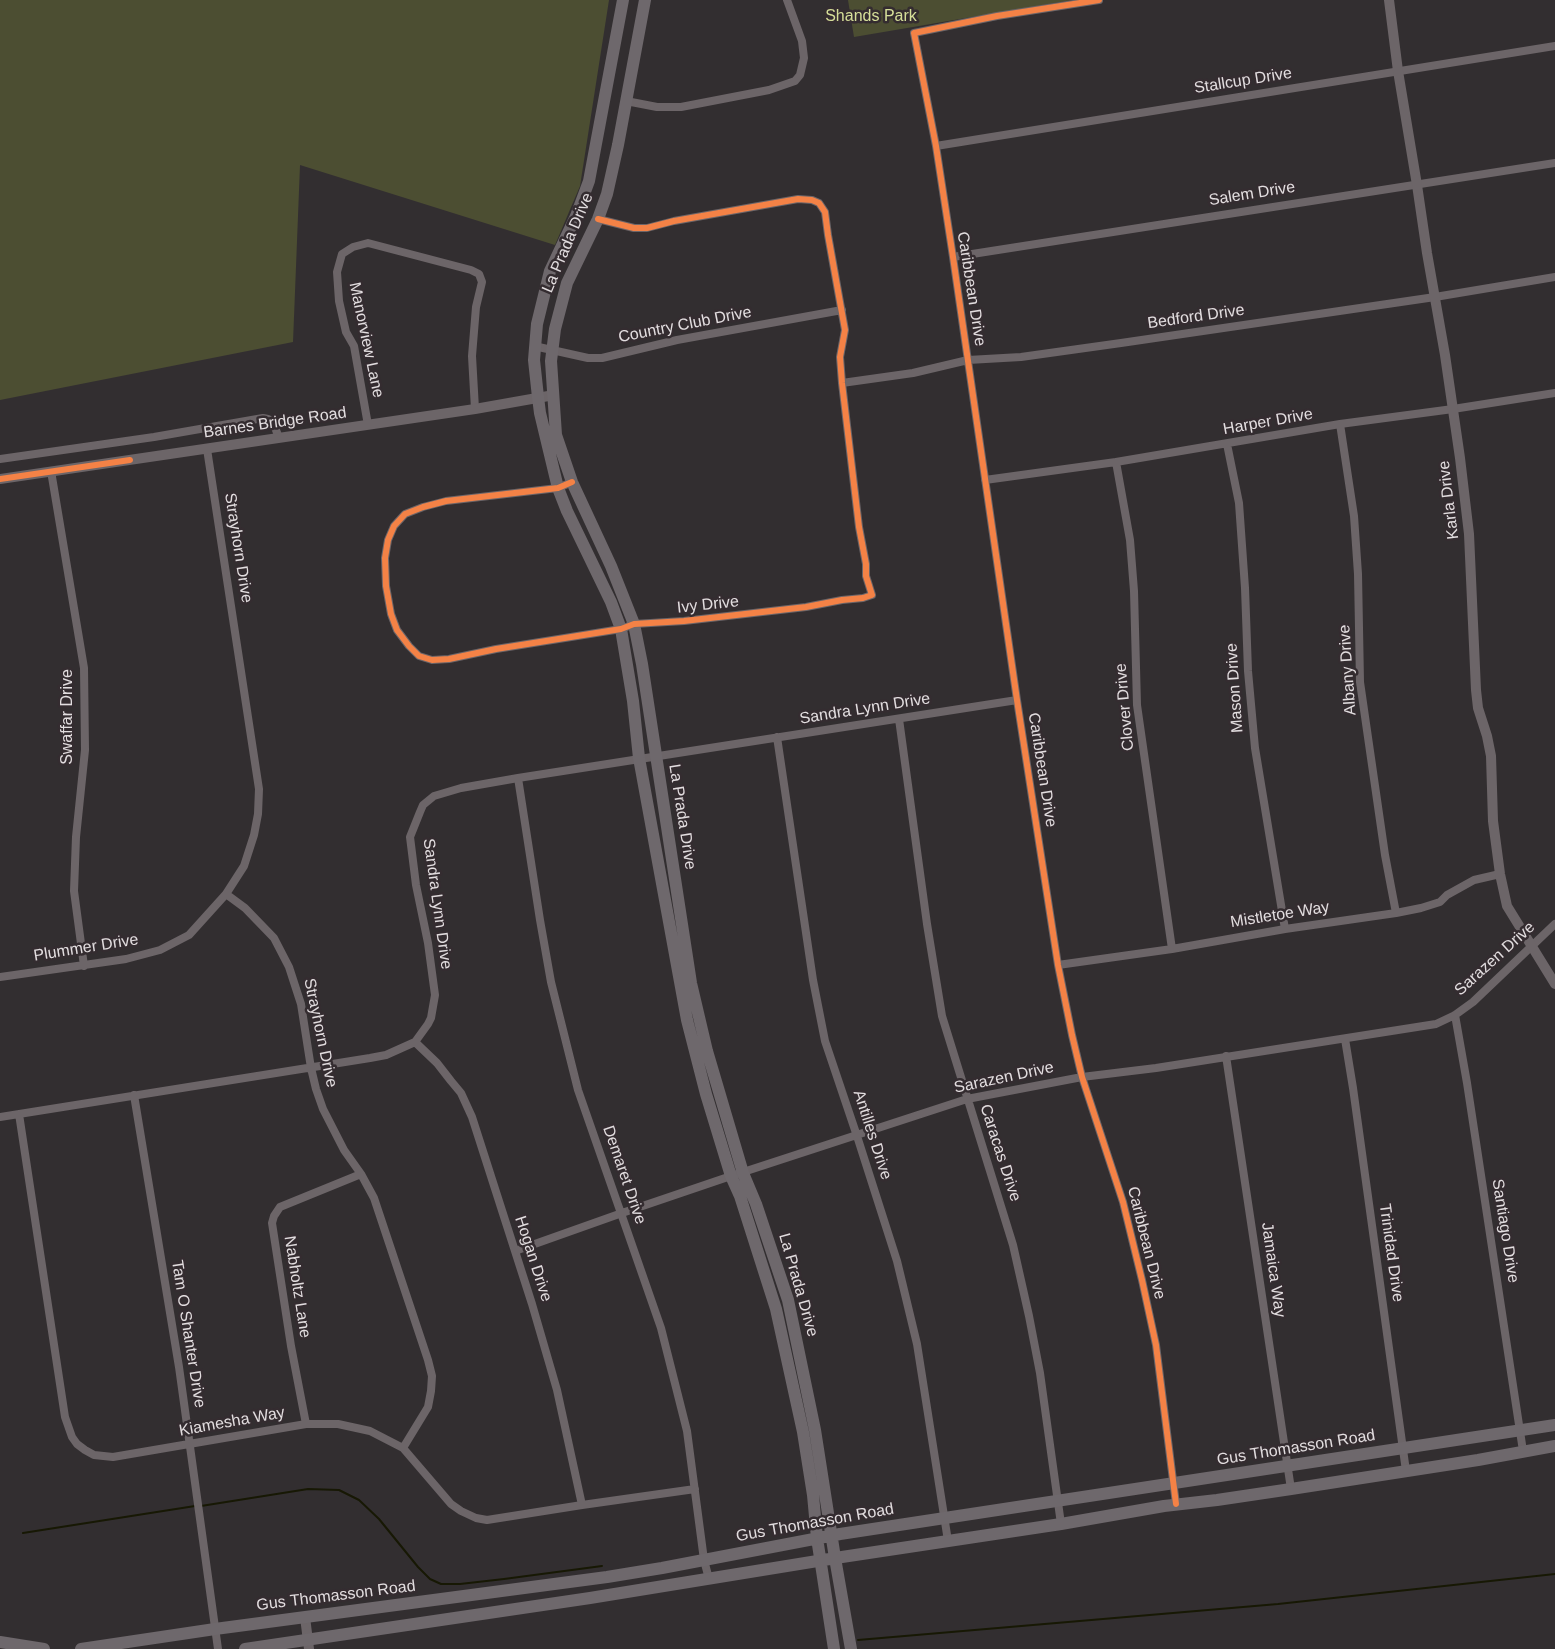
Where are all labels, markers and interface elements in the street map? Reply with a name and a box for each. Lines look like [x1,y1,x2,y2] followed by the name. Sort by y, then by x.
[825,7,917,27] park label: Shands Park
[1193,64,1293,98] street label: Stallcup Drive
[1207,178,1297,210] street label: Salem Drive
[538,190,598,296] street label: La Prada Drive
[952,230,990,348] street label: Caribbean Drive
[344,281,388,399] street label: Manorview Lane
[1146,301,1246,333] street label: Bedford Drive
[617,303,753,347] street label: Country Club Drive
[202,403,348,443] street label: Barnes Bridge Road
[1222,405,1314,439] street label: Harper Drive
[1435,460,1463,540] street label: Karla Drive
[220,492,256,604] street label: Strayhorn Drive
[676,592,740,618] street label: Ivy Drive
[1335,624,1361,716] street label: Albany Drive
[1222,643,1248,733] street label: Mason Drive
[1112,662,1138,752] street label: Clover Drive
[58,669,78,765] street label: Swaffar Drive
[798,689,932,729] street label: Sandra Lynn Drive
[1023,711,1061,829] street label: Caribbean Drive
[664,763,700,871] street label: La Prada Drive
[418,837,456,971] street label: Sandra Lynn Drive
[1229,898,1331,932] street label: Mistletoe Way
[1451,918,1539,1000] street label: Sarazen Drive
[32,930,140,966] street label: Plummer Drive
[299,977,341,1089] street label: Strayhorn Drive
[952,1058,1056,1098] street label: Sarazen Drive
[848,1088,896,1182] street label: Antilles Drive
[975,1102,1025,1204] street label: Caracas Drive
[598,1123,650,1227] street label: Demaret Drive
[1487,1178,1523,1284] street label: Santiago Drive
[1123,1185,1169,1301] street label: Caribbean Drive
[1375,1203,1407,1303] street label: Trinidad Drive
[510,1214,556,1304] street label: Hogan Drive
[1257,1221,1289,1319] street label: Jamaica Way
[774,1231,822,1339] street label: La Prada Drive
[279,1235,315,1339] street label: Nabholtz Lane
[167,1259,209,1409] street label: Tam O Shanter Drive
[178,1403,286,1441] street label: Kiamesha Way
[1215,1426,1377,1470] street label: Gus Thomasson Road
[735,1500,895,1546] street label: Gus Thomasson Road
[255,1577,417,1615] street label: Gus Thomasson Road

